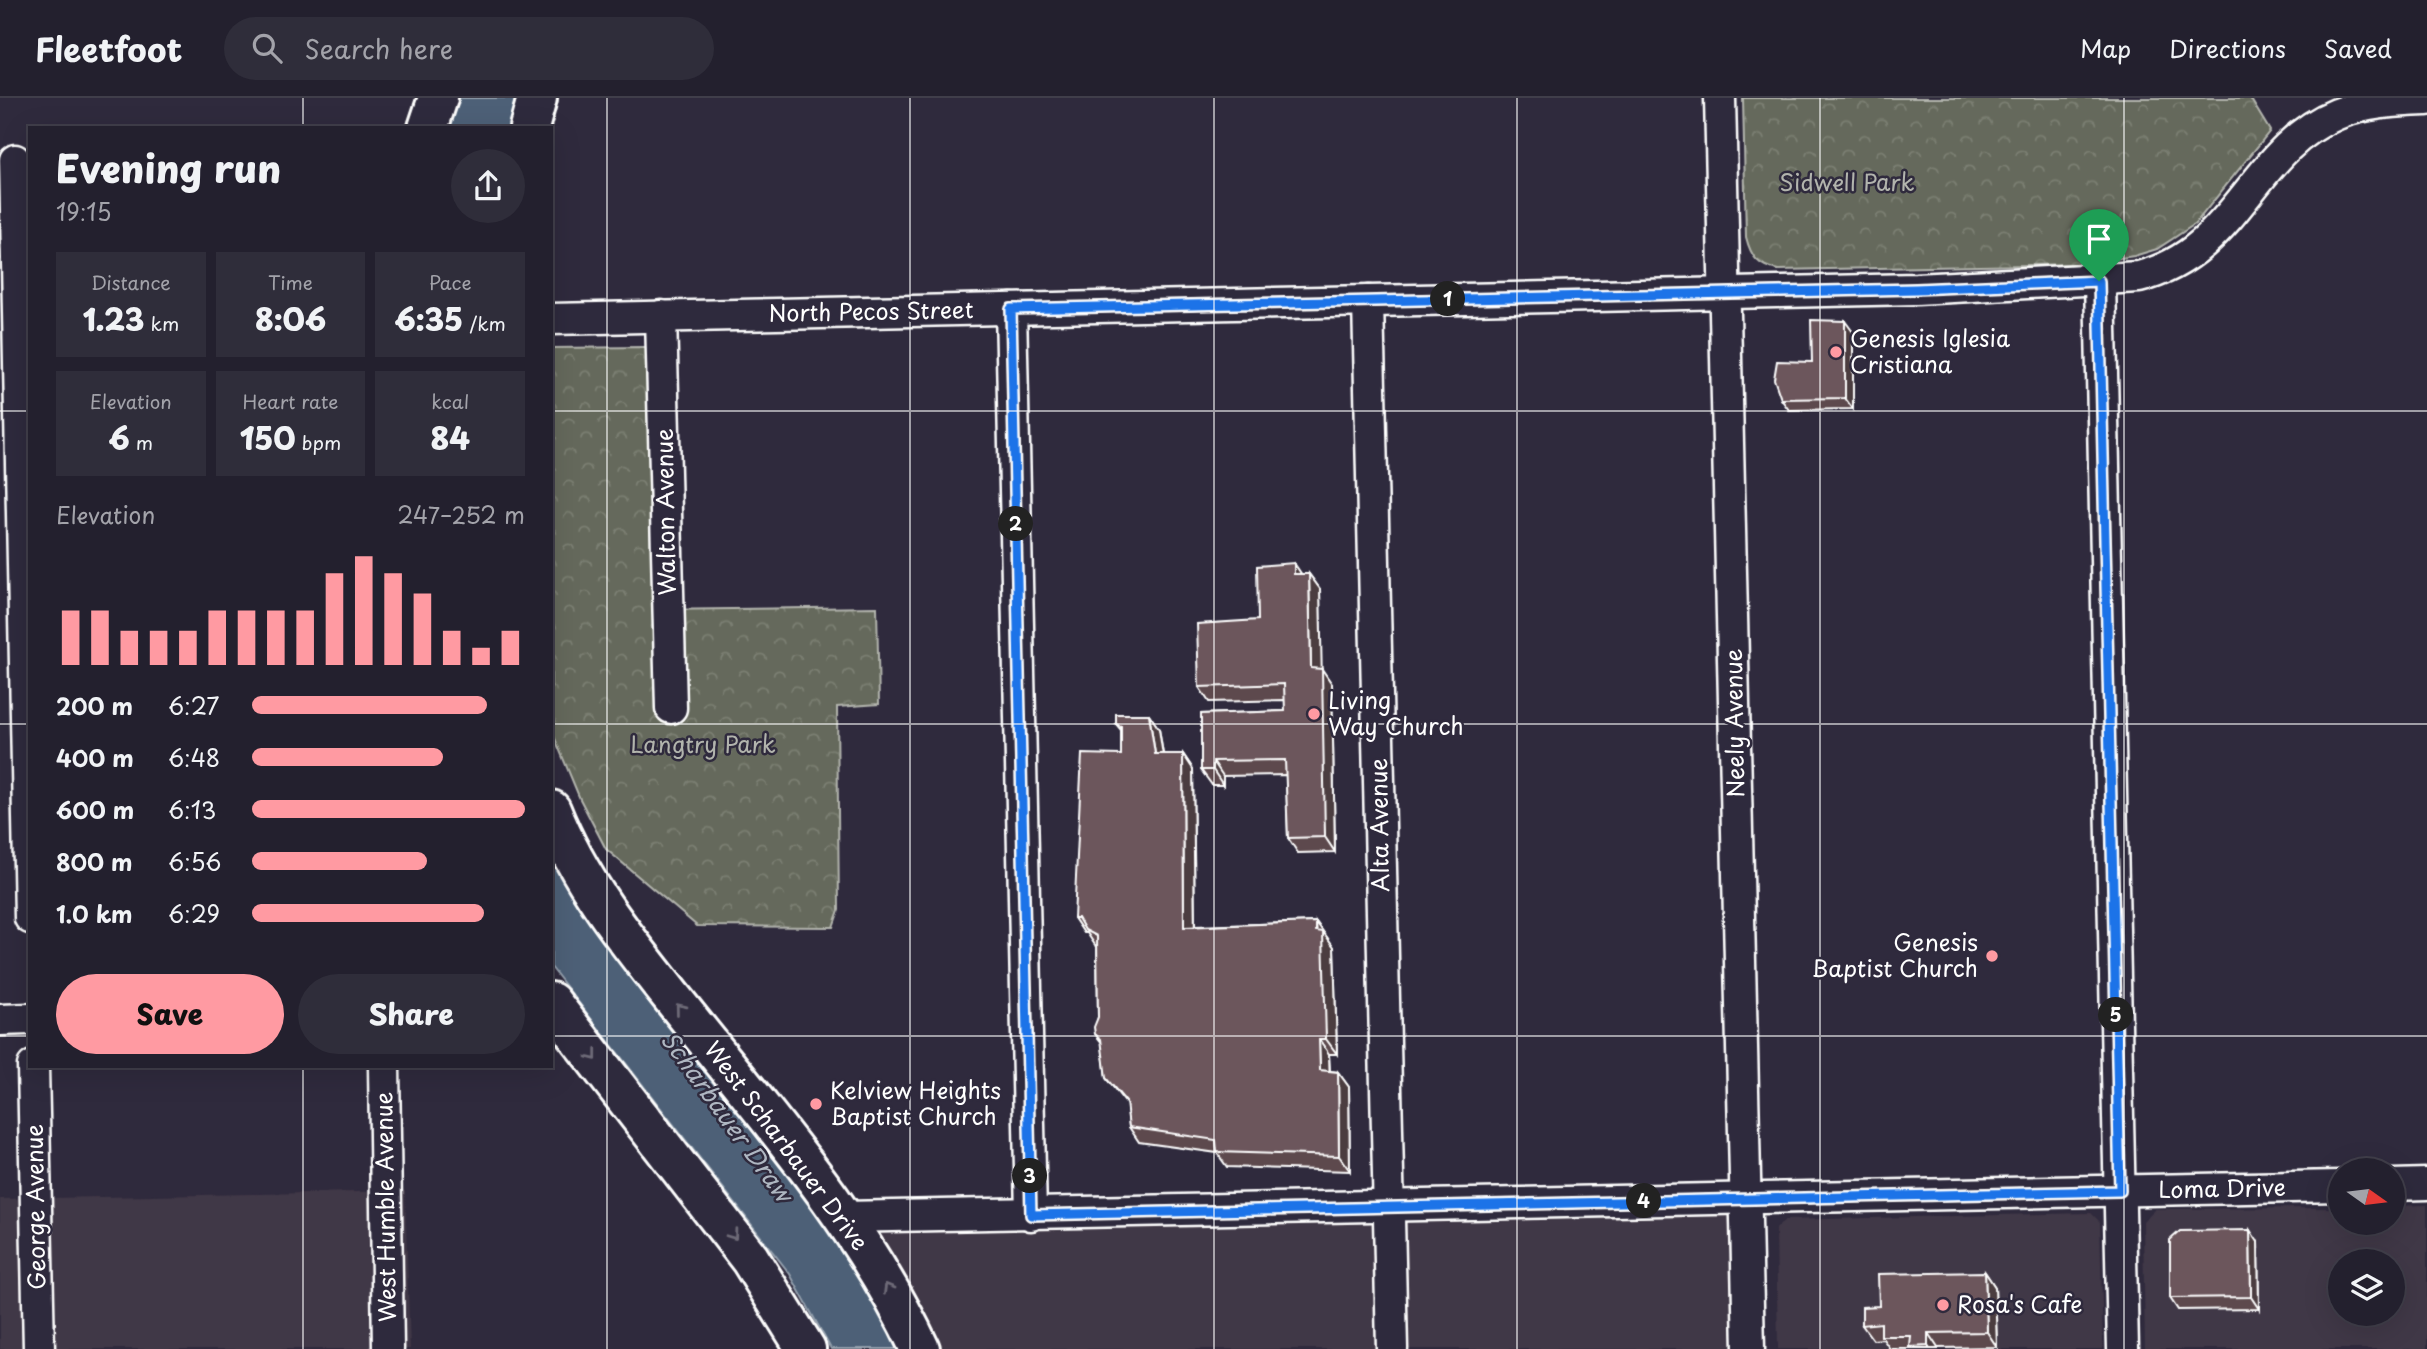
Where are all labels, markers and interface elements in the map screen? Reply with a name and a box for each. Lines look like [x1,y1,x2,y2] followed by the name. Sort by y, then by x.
[224,17,714,80] search box
[35,23,182,73] text: Fleetfoot
[248,29,286,67] icon: search
[304,29,453,68] text: Search here
[2080,30,2131,66] text: Map
[2169,30,2286,66] text: Directions
[2324,30,2392,66] text: Saved
[56,139,281,196] text: Evening run
[451,149,525,223] button: share
[1779,164,1915,199] park label: Sidwell Park
[56,194,111,229] text: 19:15
[2069,209,2129,281] pin
[2080,220,2118,258] icon: arrive
[91,268,171,296] text: Distance
[268,268,313,296] text: Time
[429,268,472,296] text: Pace
[1430,282,1466,316] pin: 1
[1443,284,1452,312] text: 1
[768,291,974,330] street label: North Pecos Street
[82,296,144,341] text: 1.23
[255,296,326,341] text: 8:06
[395,296,463,341] text: 6:35
[144,309,179,337] text: km
[463,309,506,337] text: /km
[1850,320,2010,381] place label: Genesis Iglesia Cristiana
[1828,344,1844,360] marker: Genesis Iglesia Cristiana
[90,387,172,415] text: Elevation
[243,387,338,415] text: Heart rate
[431,387,469,415] text: kcal
[109,415,130,460] text: 6
[240,415,296,460] text: 150
[430,415,470,460] text: 84
[130,428,153,456] text: m
[296,428,341,456] text: bpm
[646,428,683,596] street label: Walton Avenue
[56,497,155,532] text: Elevation
[397,497,525,532] text: 247–252 m
[998,506,1034,542] pin: 2
[1009,509,1022,537] text: 2
[1715,648,1752,798] street label: Neely Avenue
[1328,682,1464,743] place label: Living Way Church
[56,688,133,723] text: 200 m
[168,688,219,723] text: 6:27
[1306,706,1322,722] marker: Living Way Church
[630,726,776,761] park label: Langtry Park
[56,740,134,775] text: 400 m
[168,740,220,775] text: 6:48
[1360,758,1397,892] street label: Alta Avenue
[56,792,134,827] text: 600 m
[168,792,216,827] text: 6:13
[56,844,133,879] text: 800 m
[168,844,221,879] text: 6:56
[56,896,133,931] text: 1.0 km
[168,896,220,931] text: 6:29
[1811,924,1978,985] place label: Genesis Baptist Church
[1984,948,2000,964] marker: Genesis Baptist Church
[56,974,284,1054] button: Save
[298,974,525,1054] button: Share
[2098,998,2134,1032] pin: 5
[2109,1000,2122,1028] text: 5
[676,1003,688,1016] one-way arrow
[653,1023,804,1211] water label: Scharbauer Draw
[697,1033,878,1257] street label: West Scharbauer Drive
[585,1048,598,1061] one-way arrow
[830,1072,1001,1133] place label: Kelview Heights Baptist Church
[365,1092,404,1322] street label: West Humble Avenue
[808,1096,824,1112] marker: Kelview Heights Baptist Church
[16,1124,53,1290] street label: George Avenue
[1012,1158,1048,1194] pin: 3
[2328,1158,2404,1236] north arrow
[2328,1158,2405,1326] map controls
[1023,1161,1036,1189] text: 3
[2158,1169,2286,1206] street label: Loma Drive
[1626,1184,1662,1218] pin: 4
[1637,1186,1650,1214] text: 4
[725,1228,737,1240] one-way arrow
[2328,1249,2405,1326] button: layers
[884,1283,897,1296] one-way arrow
[1957,1286,2082,1321] place label: Rosa's Cafe
[1935,1297,1951,1313] marker: Rosa's Cafe

